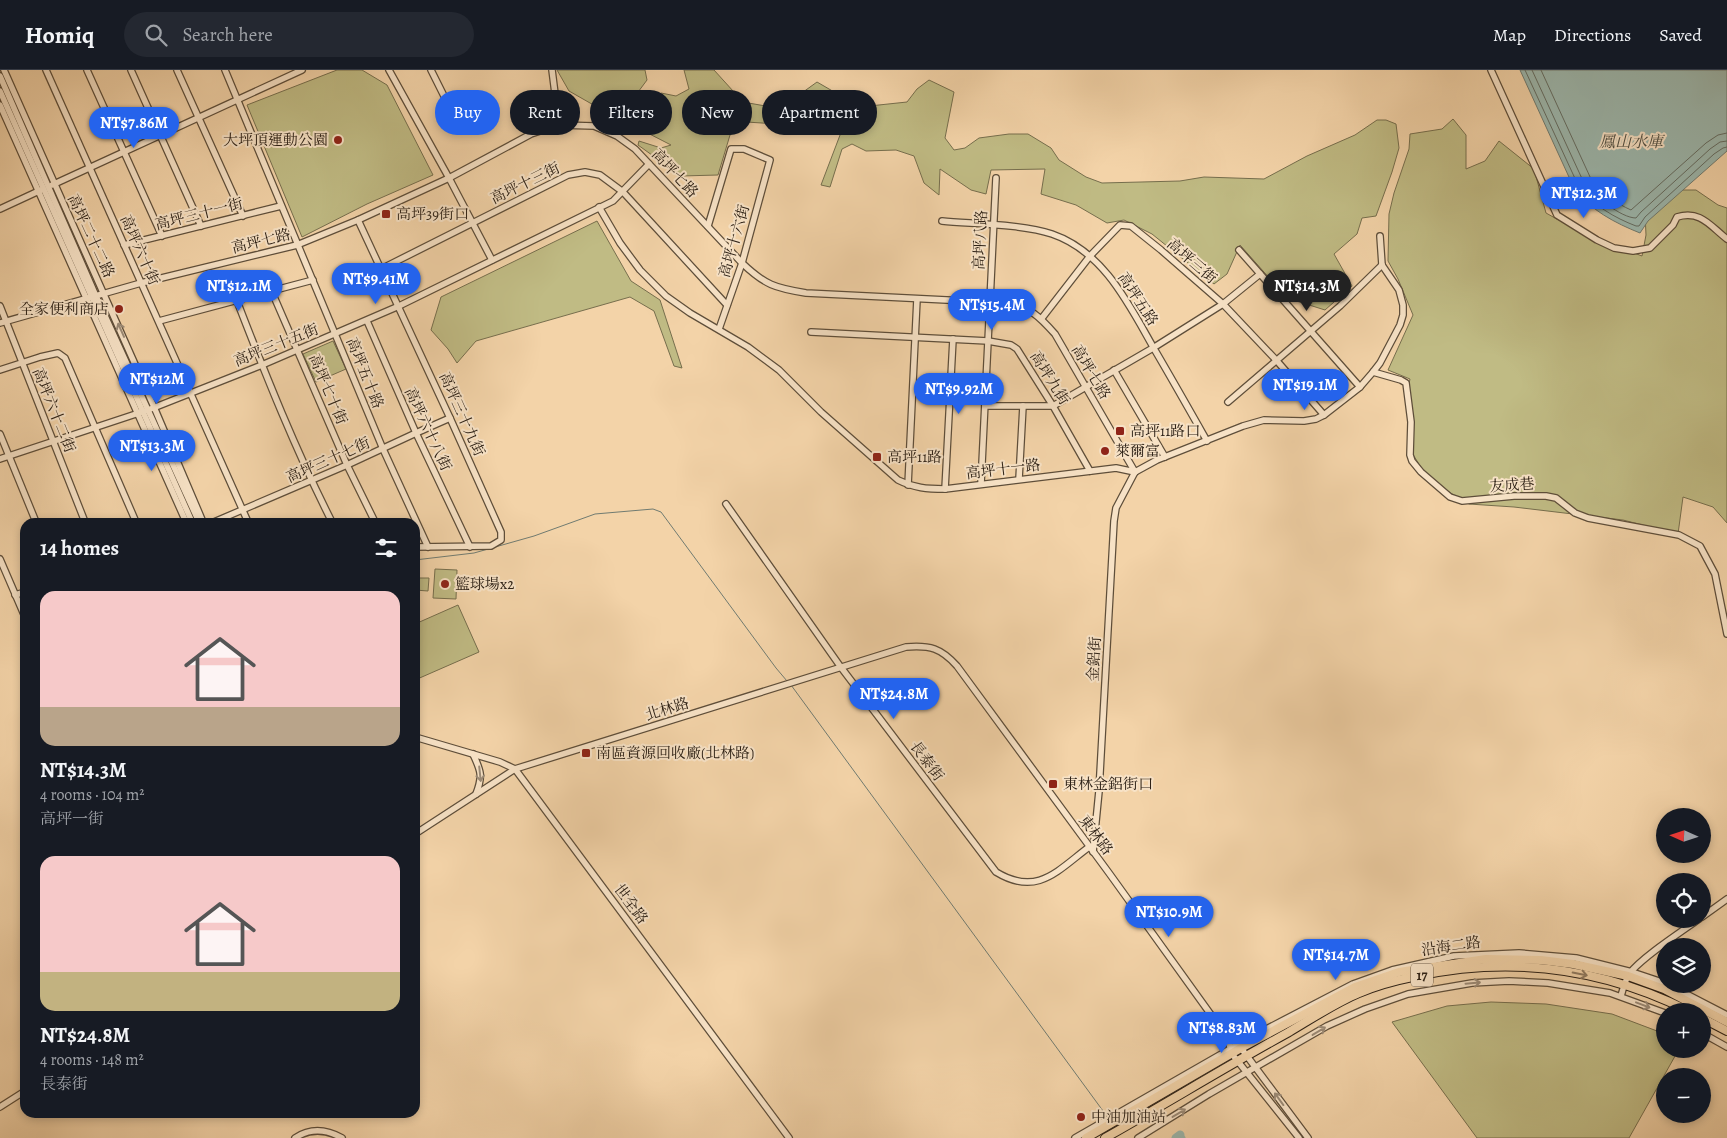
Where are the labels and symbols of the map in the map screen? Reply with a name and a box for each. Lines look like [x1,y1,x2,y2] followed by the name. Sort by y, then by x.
[82,106,186,149] pin: NT$7.86M
[223,130,328,150] place label: 大坪頂運動公園
[1599,131,1666,153] water label: 鳳山水庫
[332,134,344,146] marker: 大坪頂運動公園
[647,144,703,202] street label: 高坪七路
[487,158,563,208] street label: 高坪十三街
[1532,176,1636,219] pin: NT$12.3M
[63,191,119,281] street label: 高坪二十二路
[153,193,245,235] street label: 高坪三十一街
[714,202,754,280] street label: 高坪十六街
[396,204,469,224] place label: 高坪39街口
[380,208,392,220] marker: 高坪39街口
[968,210,992,270] street label: 高坪八路
[116,212,164,288] street label: 高坪六十街
[229,224,293,258] street label: 高坪七路
[1163,234,1221,288] street label: 高坪三街
[324,262,428,305] pin: NT$9.41M
[1113,268,1163,330] street label: 高坪五路
[187,270,291,312] pin: NT$12.1M
[1255,270,1359,312] pin: NT$14.3M
[940,288,1044,331] pin: NT$15.4M
[19,299,109,319] place label: 全家便利商店
[113,303,125,315] marker: 全家便利商店
[231,319,321,371] street label: 高坪三十五街
[115,323,125,338] one-way arrow
[342,334,388,412] street label: 高坪五十路
[1067,341,1115,403] street label: 高坪七路
[1026,347,1074,409] street label: 高坪九街
[304,351,352,427] street label: 高坪七十街
[116,362,198,405] pin: NT$12M
[28,365,80,455] street label: 高坪六十二街
[1253,368,1357,411] pin: NT$19.1M
[435,369,489,459] street label: 高坪三十九街
[907,372,1011,415] pin: NT$9.92M
[400,384,456,474] street label: 高坪六十八街
[1130,421,1200,441] place label: 高坪11路口
[1114,425,1126,437] marker: 高坪11路口
[100,430,204,472] pin: NT$13.3M
[283,433,373,487] street label: 高坪三十七街
[1115,441,1160,461] place label: 萊爾富
[1099,445,1111,457] marker: 萊爾富
[887,447,942,467] place label: 高坪11路
[871,451,883,463] marker: 高坪11路
[965,455,1041,483] street label: 高坪十一路
[1489,473,1535,497] street label: 友成巷
[455,574,514,594] place label: 籃球場x2
[439,578,451,590] marker: 籃球場x2
[1083,636,1105,682] street label: 金鋁街
[842,678,946,720] pin: NT$24.8M
[643,693,691,725] street label: 北林路
[905,737,949,785] street label: 長泰街
[596,743,754,763] place label: 南區資源回收廠(北林路)
[580,747,592,759] marker: 南區資源回收廠(北林路)
[475,765,485,781] one-way arrow
[1063,774,1153,794] place label: 東林金鋁街口
[1047,778,1059,790] marker: 東林金鋁街口
[1656,808,1711,862] north arrow
[1074,811,1118,859] street label: 東林路
[609,880,653,928] street label: 世全路
[1117,896,1221,938] pin: NT$10.9M
[1420,932,1482,960] street label: 沿海二路
[1284,938,1388,981] pin: NT$14.7M
[1411,964,1433,986] road number: 17
[1572,969,1588,979] one-way arrow
[1465,978,1481,988] one-way arrow
[1635,1001,1650,1010] one-way arrow
[1170,1012,1274,1054] pin: NT$8.83M
[1312,1025,1326,1035] one-way arrow
[1274,1092,1284,1106] one-way arrow
[1091,1107,1166,1127] place label: 中油加油站
[1172,1107,1186,1117] one-way arrow
[1075,1111,1087,1123] marker: 中油加油站

